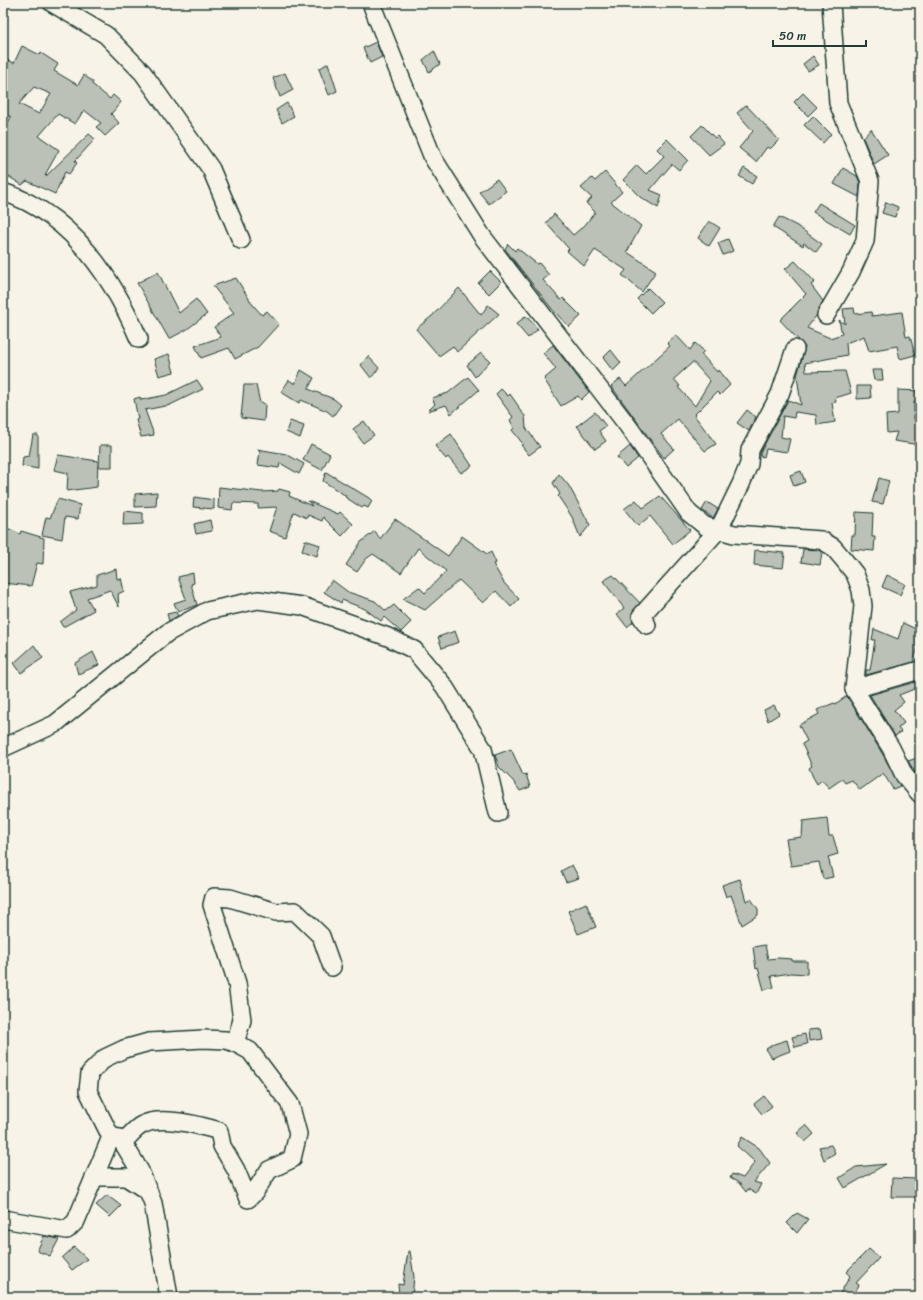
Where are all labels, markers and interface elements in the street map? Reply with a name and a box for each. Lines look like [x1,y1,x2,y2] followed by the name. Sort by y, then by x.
[773,22,866,48] scale bar
[779,25,806,47] text: 50 m

